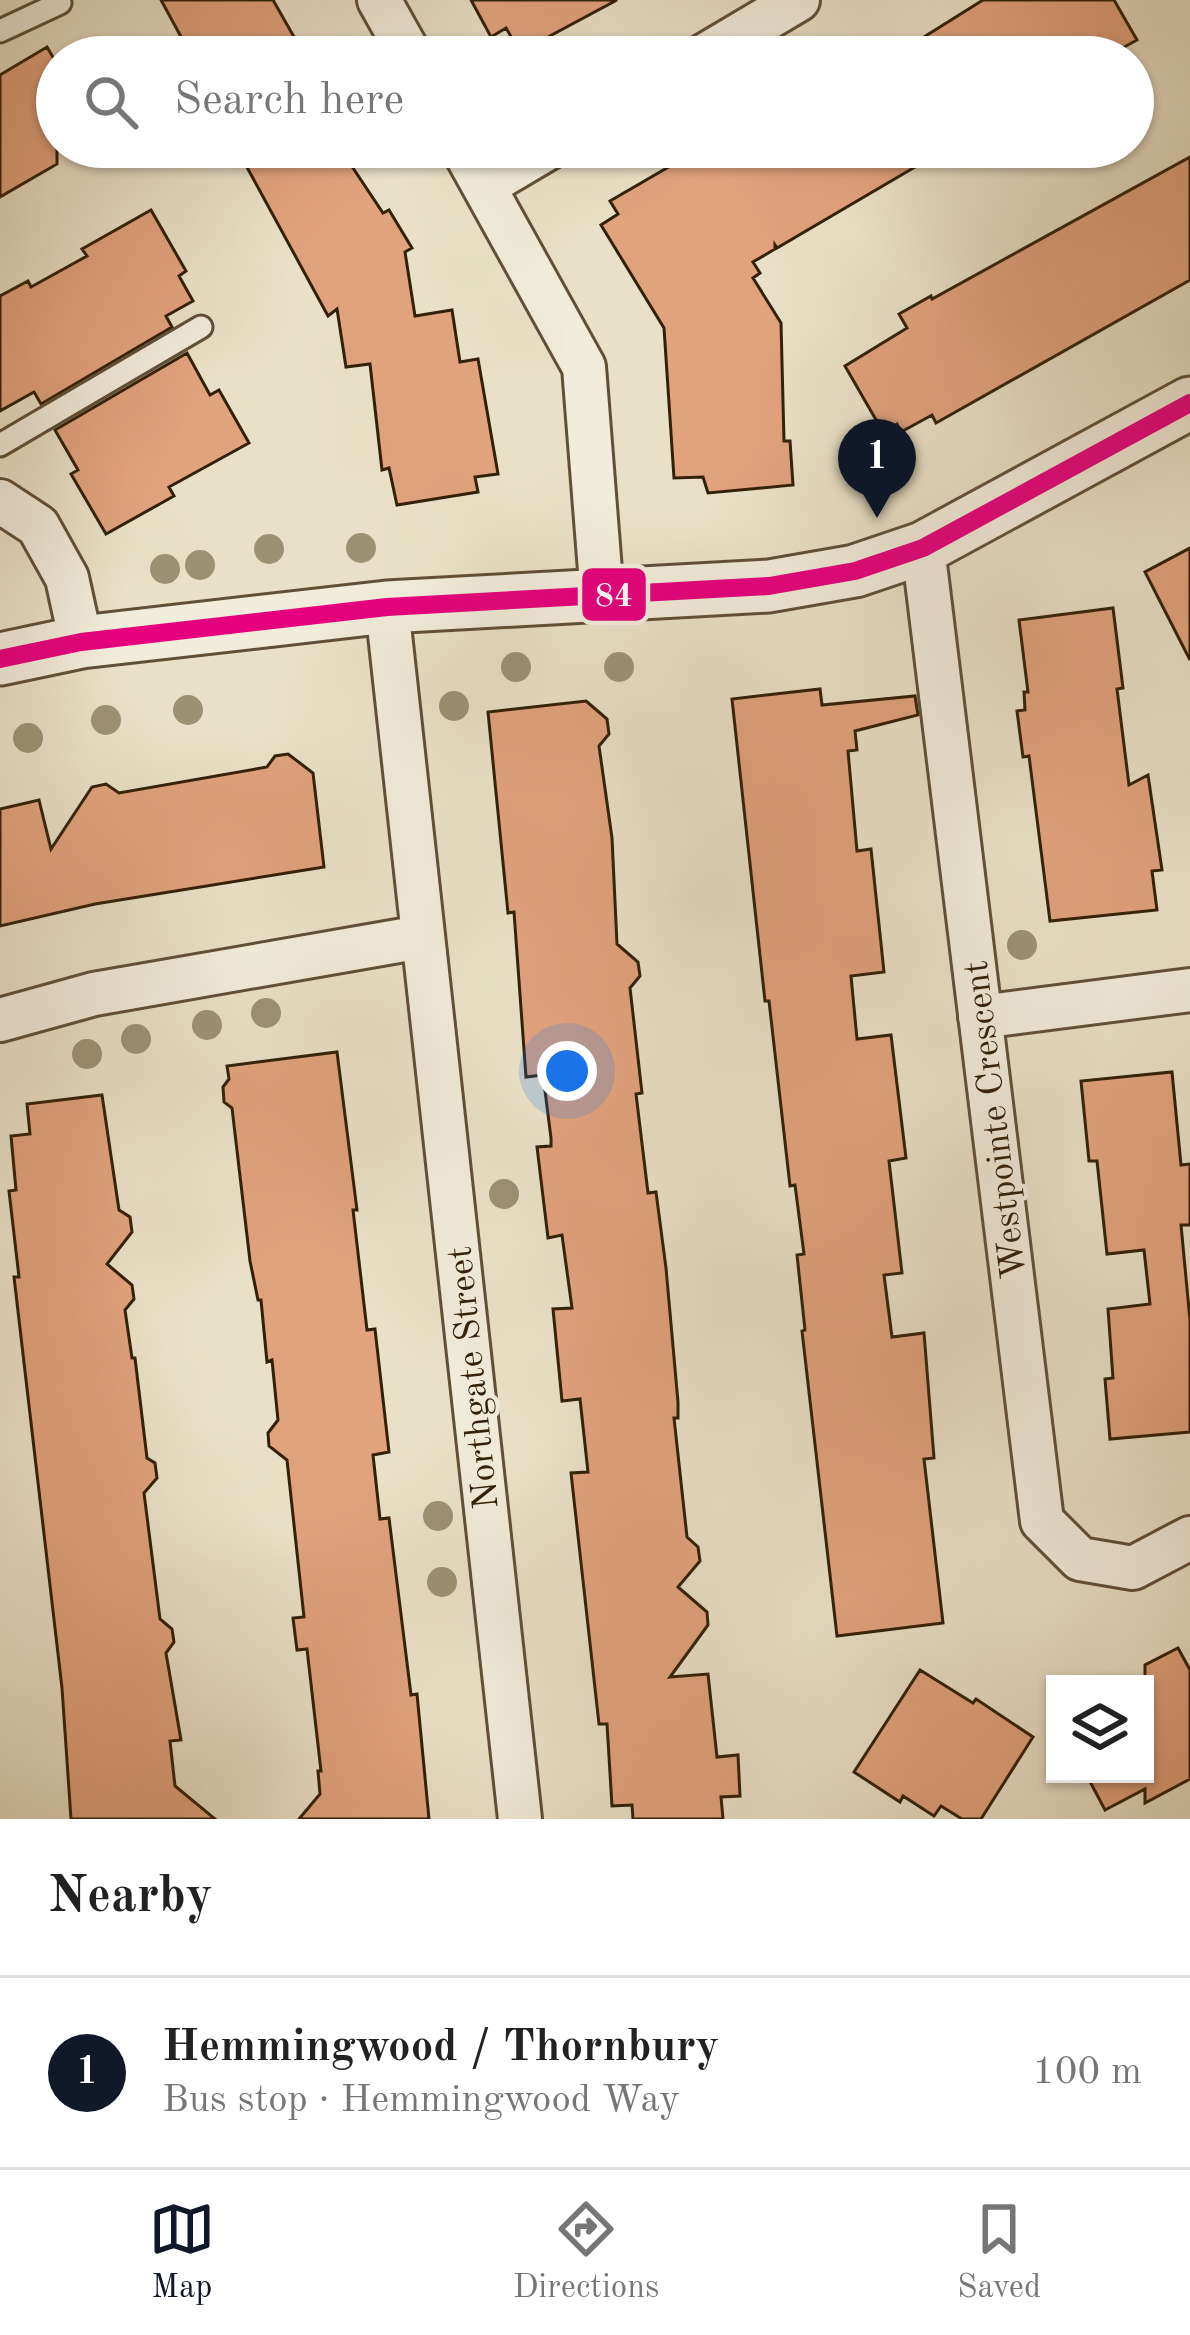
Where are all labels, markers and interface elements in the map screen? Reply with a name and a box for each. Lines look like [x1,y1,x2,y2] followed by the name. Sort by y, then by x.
[36,36,1154,168] search box
[78,69,144,135] icon: search
[174,79,404,124] text: Search here
[838,419,916,518] pin: 1
[580,566,648,623] line badge: 84
[595,581,633,614] text: 84
[960,958,1034,1281] street label: Westpointe Crescent
[537,1041,597,1101] your location
[443,1244,507,1511] street label: Northgate Street
[1046,1675,1154,1783] map controls
[1046,1675,1154,1783] button: layers
[48,1872,213,1923] text: Nearby
[162,2026,719,2071] text: Hemmingwood / Thornbury
[76,2053,98,2092] text: 1
[1032,2053,1142,2092] text: 100 m
[162,2081,680,2120] text: Bus stop · Hemmingwood Way
[149,2196,215,2309] tab: Map
[513,2196,659,2309] tab: Directions
[957,2196,1041,2309] tab: Saved

